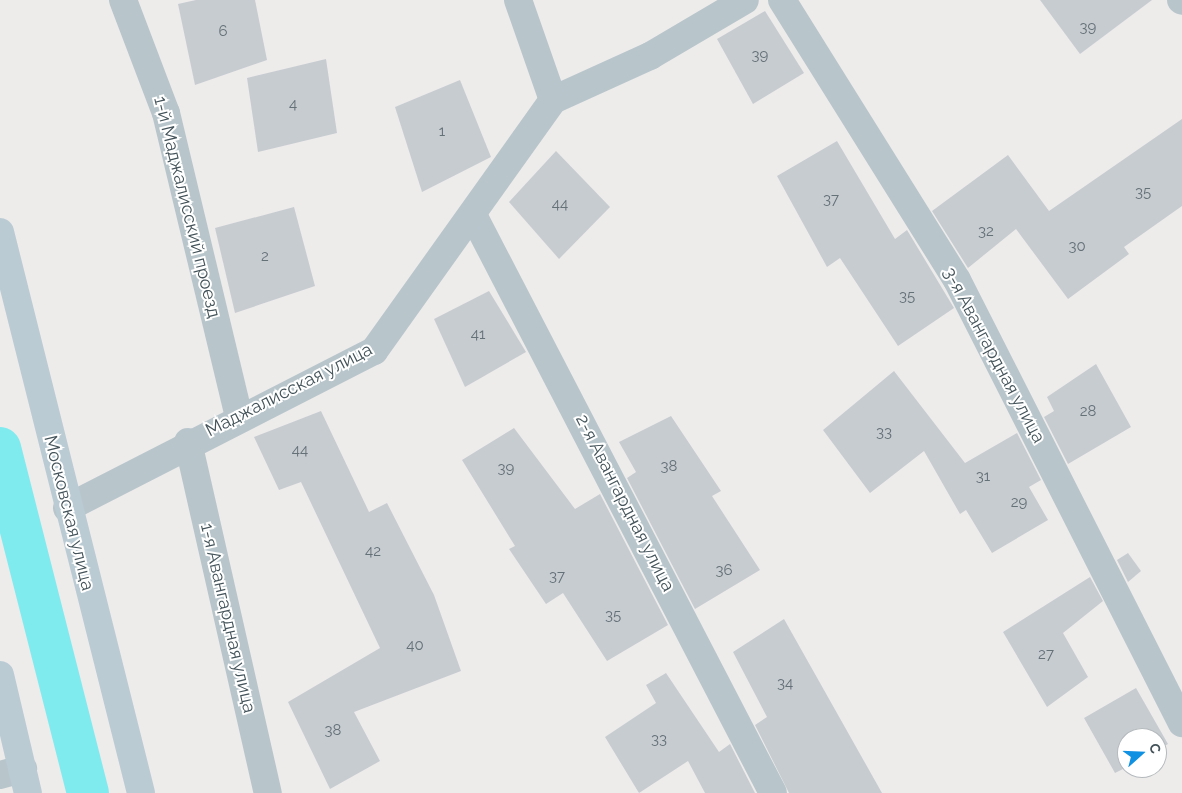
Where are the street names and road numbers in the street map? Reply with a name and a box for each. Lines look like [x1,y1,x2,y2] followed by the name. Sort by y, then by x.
[149,94,225,320] street label: 1-й Маджалисский проезд
[938,263,1050,447] street label: 3-я Авангардная улица
[202,338,376,442] street label: Маджалисская улица
[571,410,679,596] street label: 2-я Авангардная улица
[39,433,99,593] street label: Московская улица
[196,521,260,715] street label: 1-я Авангардная улица

